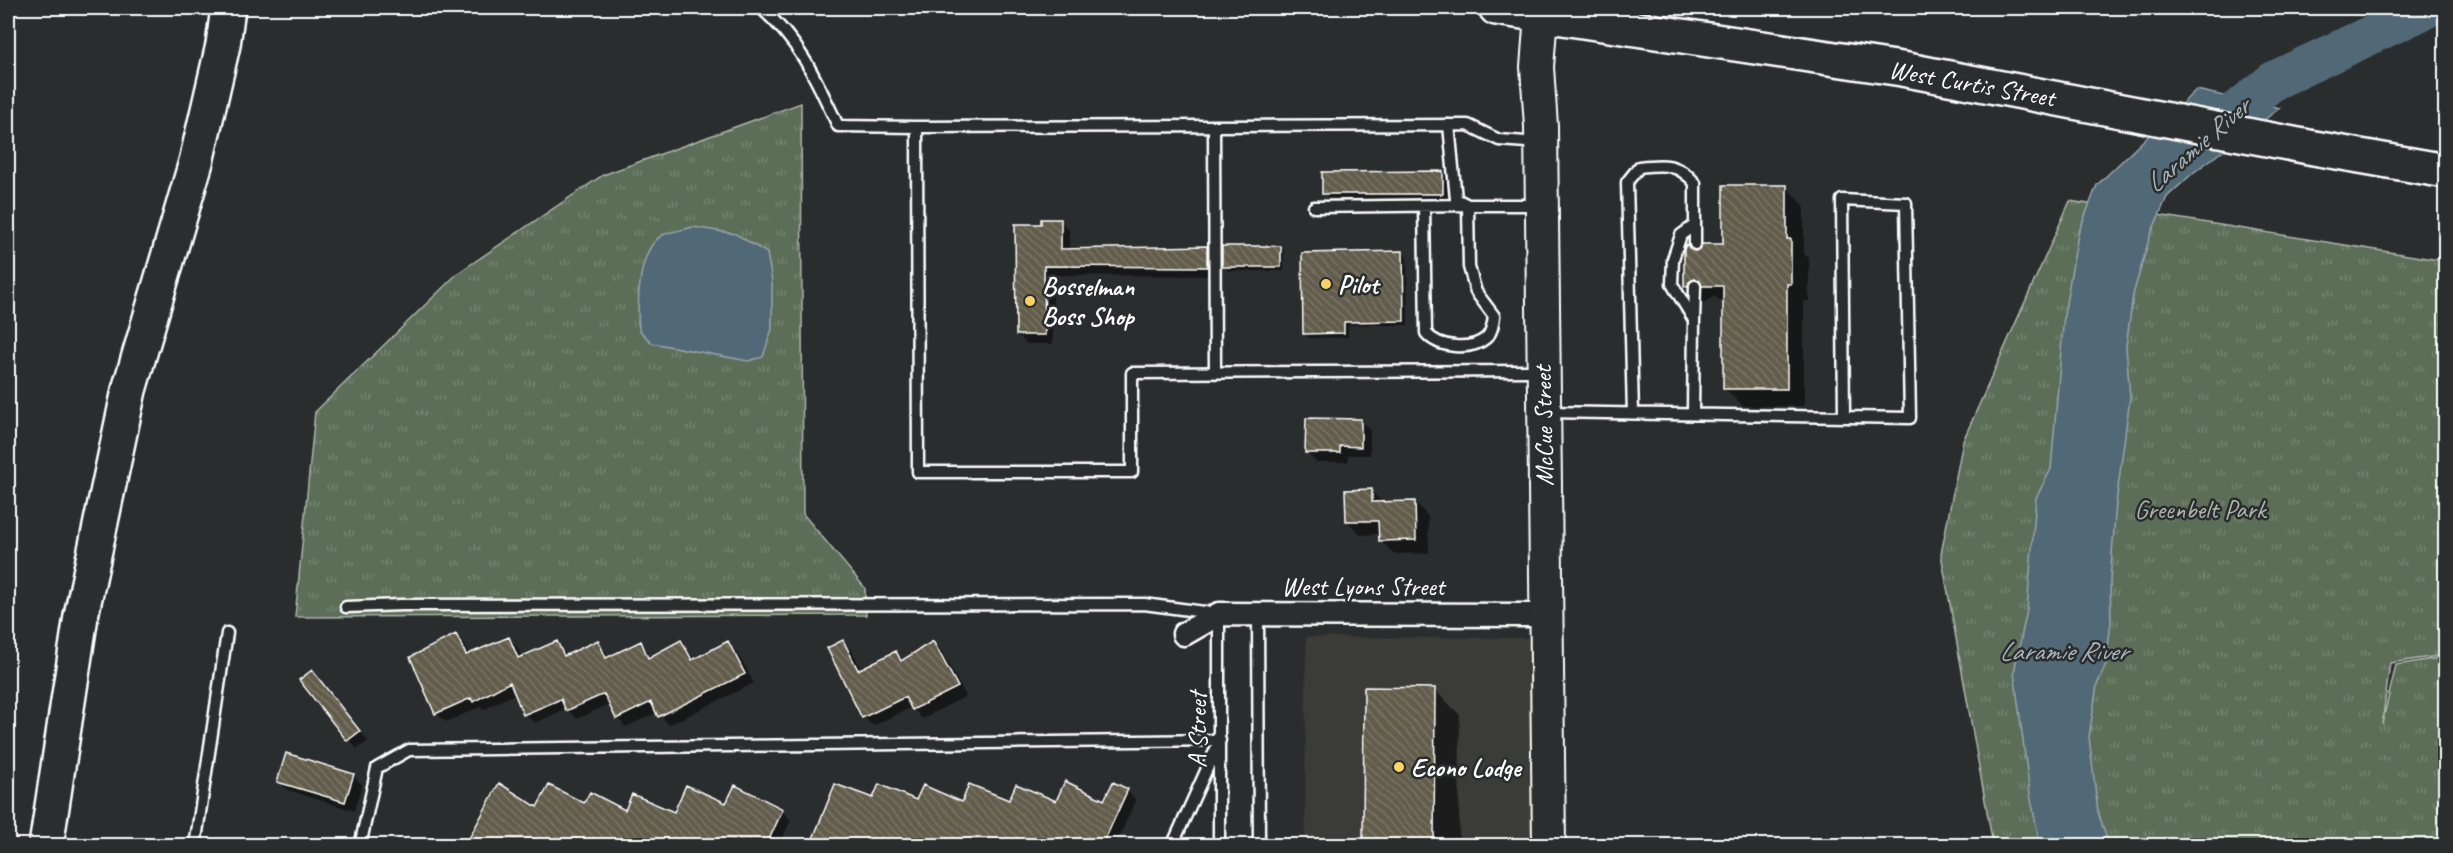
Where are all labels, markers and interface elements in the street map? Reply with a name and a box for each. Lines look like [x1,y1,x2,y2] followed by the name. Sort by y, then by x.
[1887,53,2060,115] street label: West Curtis Street
[2138,87,2260,200] water label: Laramie River
[1338,268,1382,301] place label: Pilot
[1042,270,1136,333] place label: Bosselman Boss Shop
[1319,277,1333,291] marker: Pilot
[1023,294,1037,308] marker: Bosselman Boss Shop
[1526,363,1561,486] street label: McCue Street
[2135,493,2268,526] park label: Greenbelt Park
[1282,570,1447,603] street label: West Lyons Street
[1999,634,2132,668] water label: Laramie River
[1181,689,1214,768] street label: A Street
[1411,751,1523,784] place label: Econo Lodge
[1392,760,1406,774] marker: Econo Lodge

